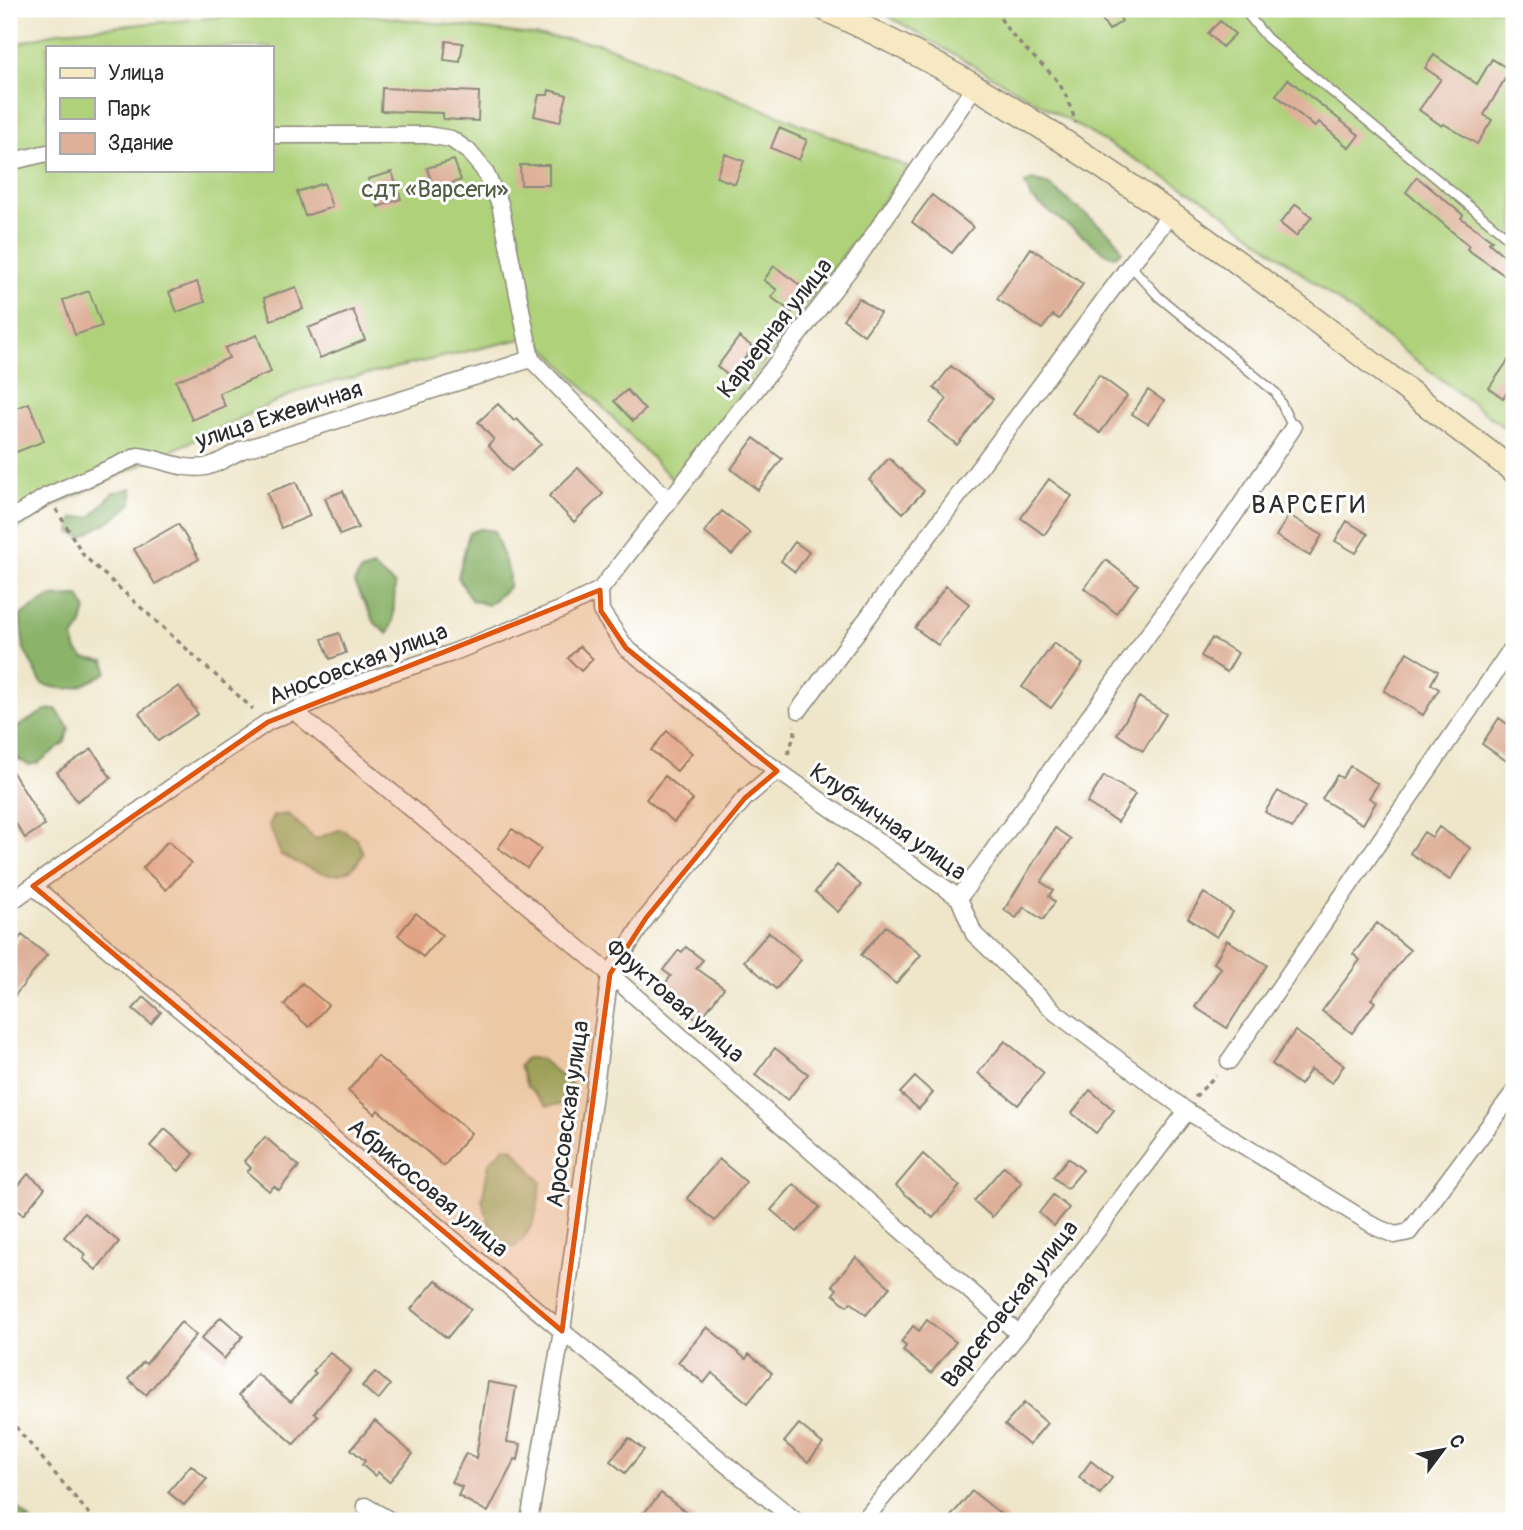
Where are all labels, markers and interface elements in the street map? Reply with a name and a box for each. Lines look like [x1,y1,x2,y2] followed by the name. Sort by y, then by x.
[46,46,273,172] legend
[108,60,164,87] text: Улица
[108,96,151,123] text: Парк
[108,130,174,157] text: Здание
[362,175,508,204] park label: сдт «Варсеги»
[711,252,839,404] street label: Карьерная улица
[191,374,366,456] street label: улица Ежевичная
[1251,489,1367,521] district label: ВАРСЕГИ
[264,617,452,711] street label: Аносовская улица
[804,757,972,887] street label: Клубничная улица
[600,933,750,1069] street label: Фруктовая улица
[541,1019,595,1209] street label: Аросовская улица
[342,1112,514,1264] street label: Абрикосовая улица
[935,1214,1085,1394] street label: Варсеговская улица
[1408,1414,1478,1484] north arrow
[1443,1430,1470,1453] text: С

